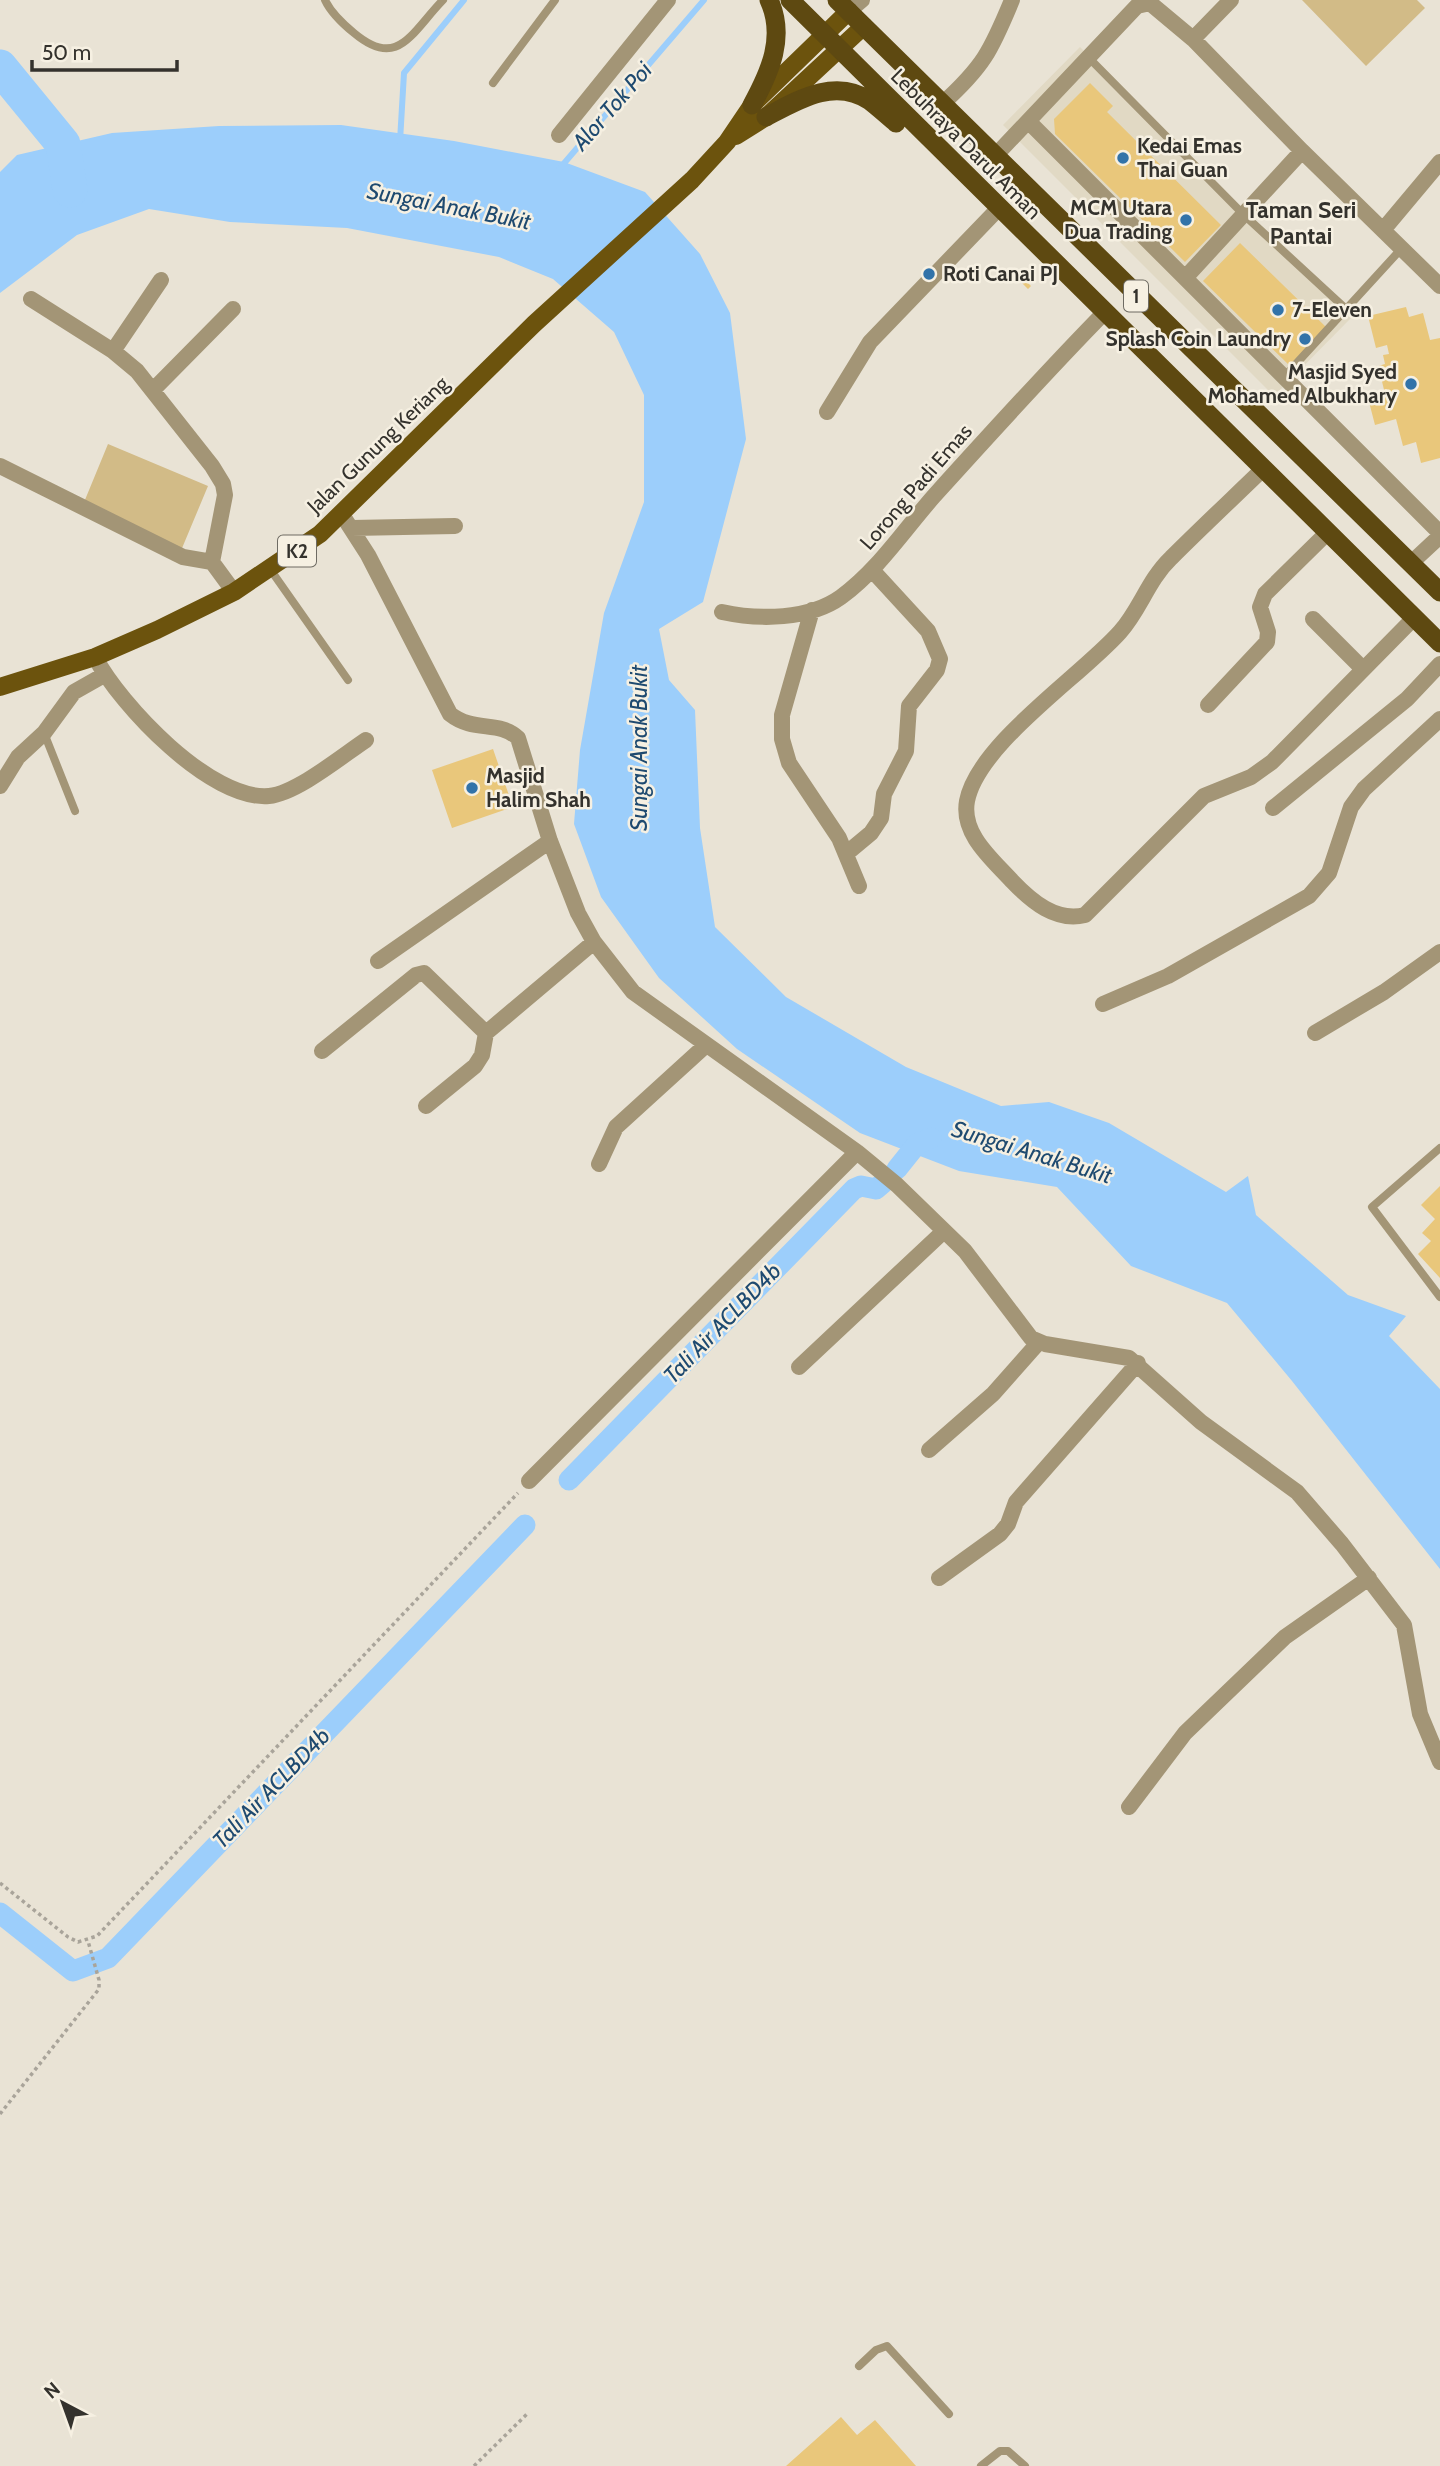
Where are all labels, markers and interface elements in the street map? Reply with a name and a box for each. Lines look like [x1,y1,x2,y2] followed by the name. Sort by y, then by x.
[32,28,177,72] scale bar
[42,40,91,65] text: 50 m
[566,56,658,156] water label: Alor Tok Poi
[886,63,1047,224] street label: Lebuhraya Darul Aman
[1137,133,1242,182] place label: Kedai Emas Thai Guan
[1115,150,1131,166] marker: Kedai Emas Thai Guan
[365,176,534,236] water label: Sungai Anak Bukit
[1064,195,1173,244] place label: MCM Utara Dua Trading
[1246,196,1356,250] district label: Taman Seri Pantai
[1178,212,1194,228] marker: MCM Utara Dua Trading
[943,261,1058,286] place label: Roti Canai PJ
[921,266,937,282] marker: Roti Canai PJ
[1124,280,1148,312] road number: 1
[1292,297,1372,322] place label: 7-Eleven
[1270,302,1286,318] marker: 7-Eleven
[1106,326,1292,351] place label: Splash Coin Laundry
[1297,331,1313,347] marker: Splash Coin Laundry
[1208,359,1398,408] place label: Masjid Syed Mohamed Albukhary
[301,370,454,519] street label: Jalan Gunung Keriang
[1403,376,1419,392] marker: Masjid Syed Mohamed Albukhary
[854,419,977,554] street label: Lorong Padi Emas
[278,536,316,566] road number: K2
[625,664,653,831] water label: Sungai Anak Bukit
[486,763,591,812] place label: Masjid Halim Shah
[464,780,480,796] marker: Masjid Halim Shah
[949,1114,1116,1190] water label: Sungai Anak Bukit
[657,1257,787,1389] water label: Tali Air ACLBD4b
[206,1722,336,1854] water label: Tali Air ACLBD4b
[28,2368,98,2438] north arrow
[40,2377,65,2404] text: N

